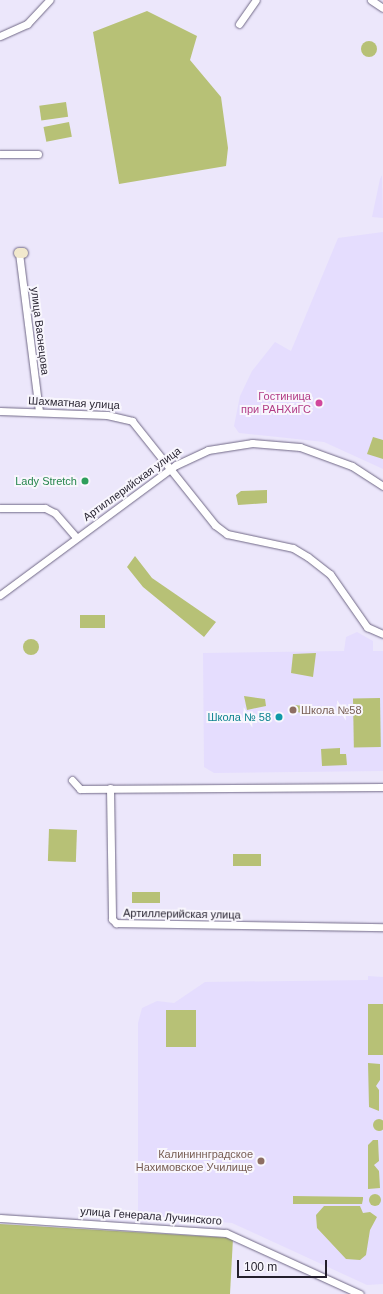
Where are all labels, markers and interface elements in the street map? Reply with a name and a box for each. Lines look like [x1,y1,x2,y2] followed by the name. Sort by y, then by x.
[28,286,52,376] street label: улица Васнецова
[241,390,311,416] place label: Гостиница при РАНХиГС
[28,394,120,412] street label: Шахматная улица
[314,398,324,408] marker: Гостиница при РАНХиГС
[81,444,183,524] street label: Артиллерийская улица
[15,474,77,488] place label: Lady Stretch
[80,476,90,486] marker: Lady Stretch
[301,703,362,717] place label: Школа №58
[288,705,298,715] marker: Школа №58
[207,710,271,724] place label: Школа № 58
[274,712,284,722] marker: Школа № 58
[123,906,241,922] street label: Артиллерийская улица
[136,1148,253,1174] place label: Калининнградское Нахимовское Училище
[256,1156,266,1166] marker: Калининнградское Нахимовское Училище
[80,1204,222,1228] street label: улица Генерала Лучинского
[239,1252,329,1278] scale bar
[244,1260,277,1274] text: 100 m

